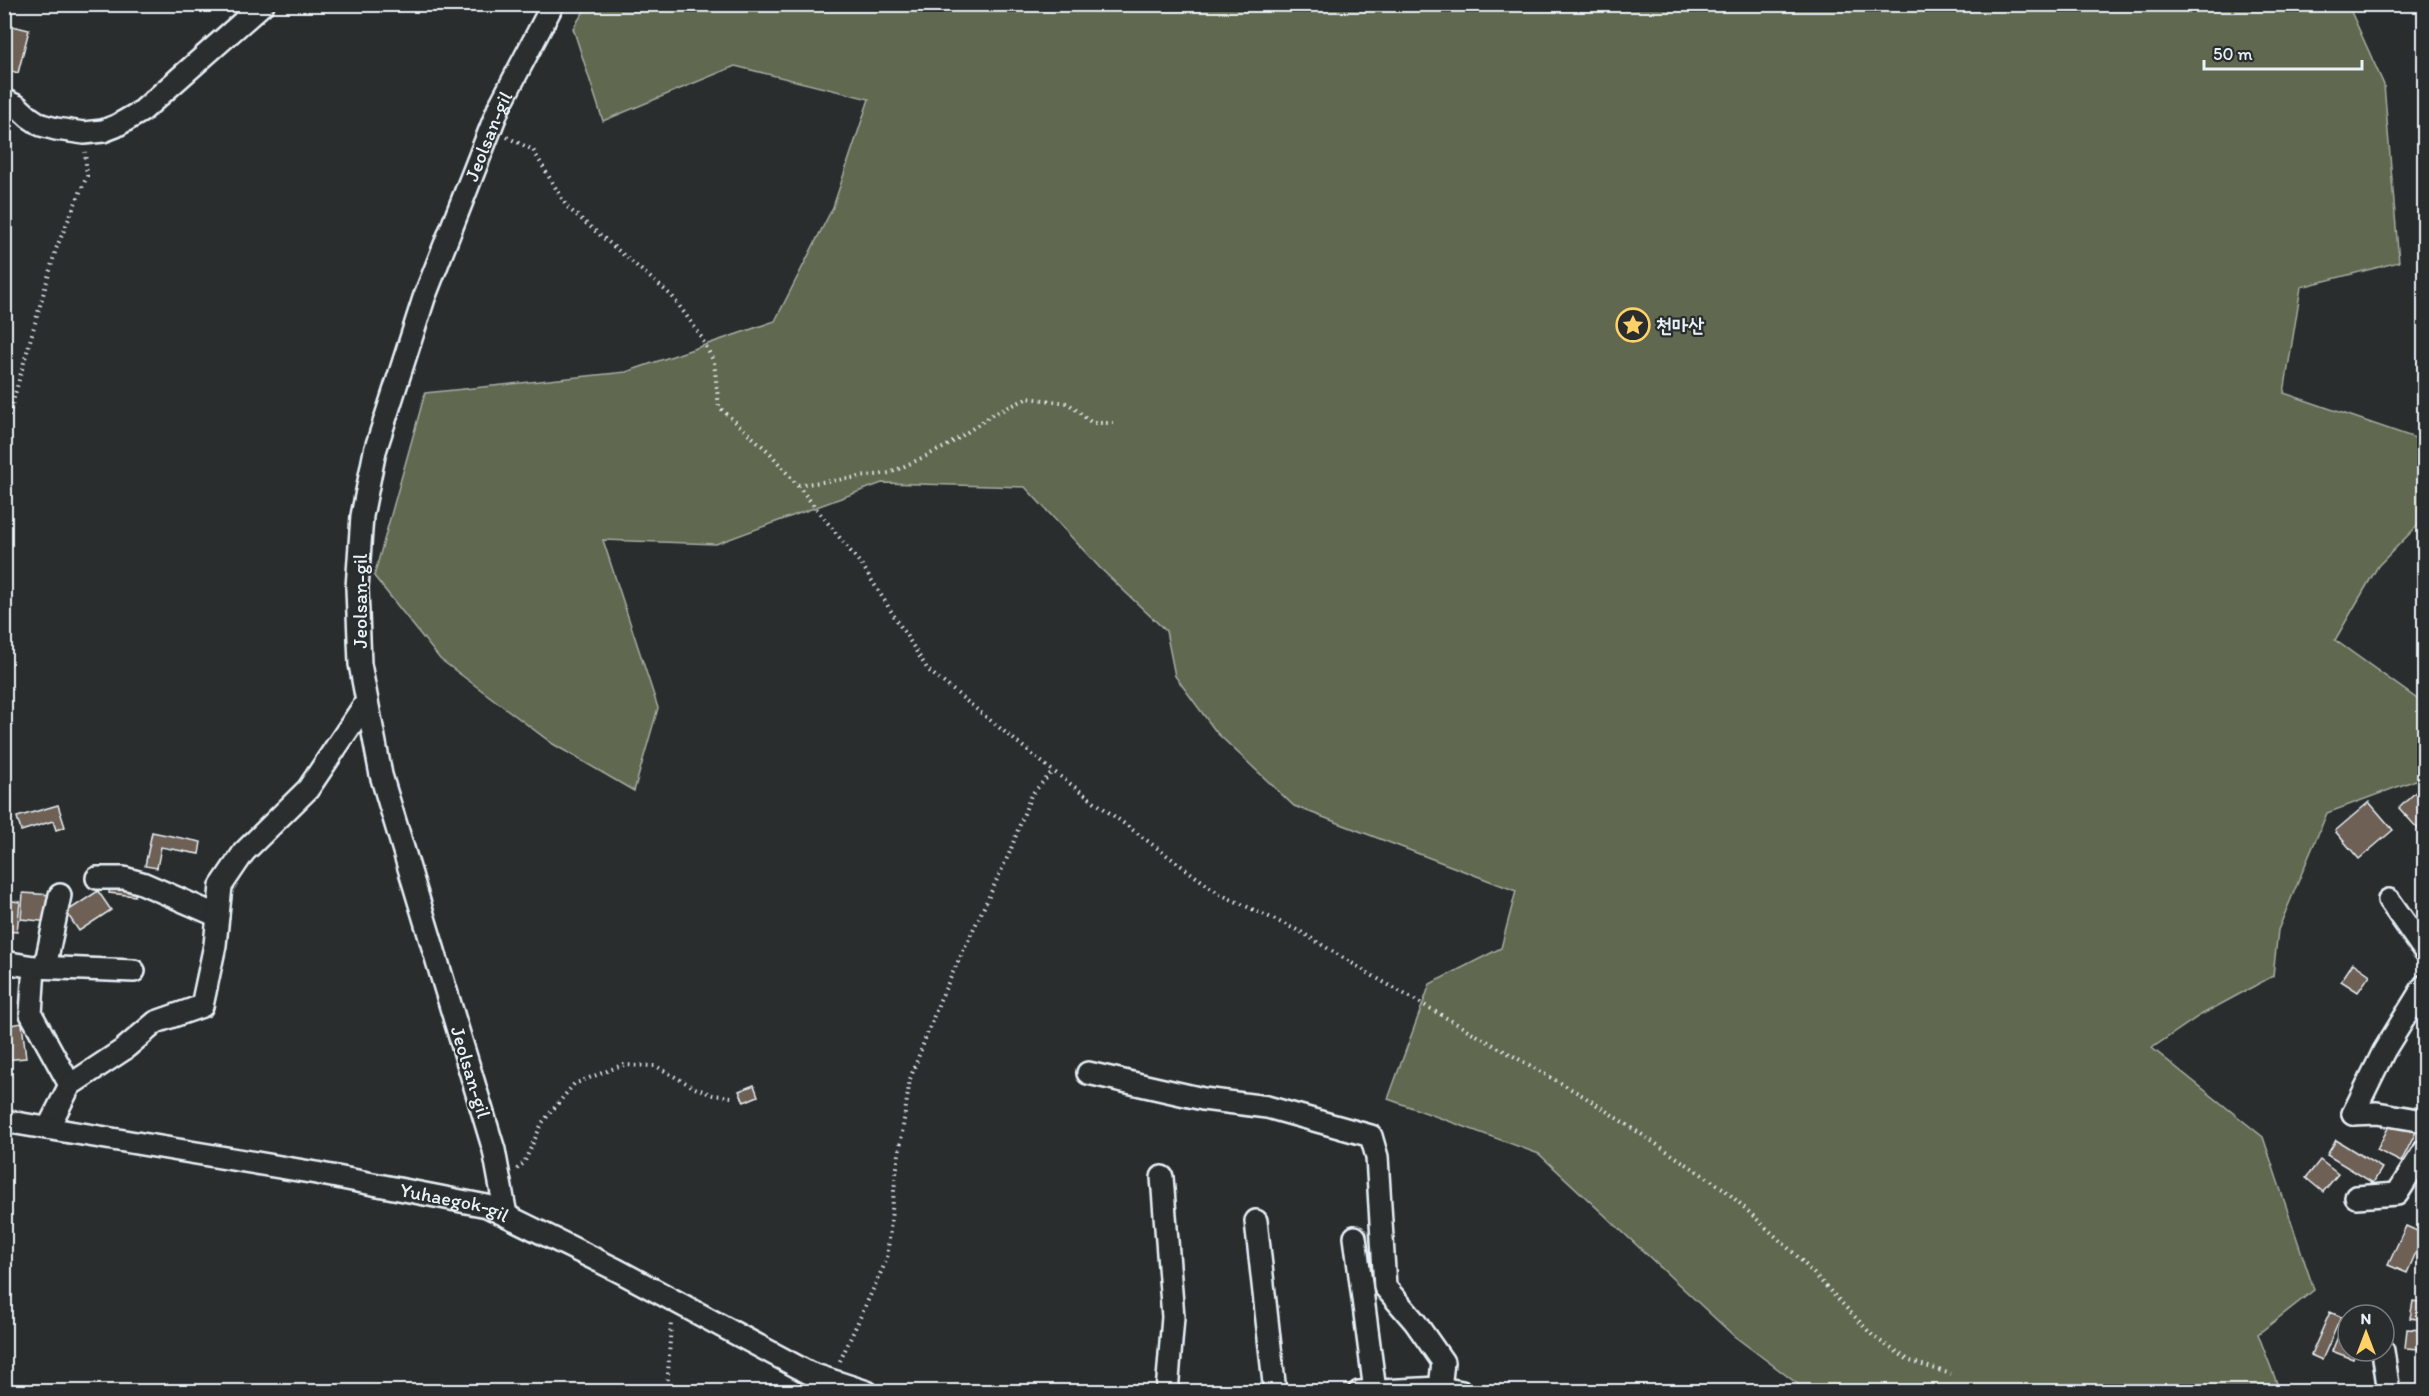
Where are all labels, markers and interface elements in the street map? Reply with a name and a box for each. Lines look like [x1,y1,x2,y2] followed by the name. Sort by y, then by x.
[2204,33,2362,71] scale bar
[2213,43,2253,65] text: 50 m
[459,87,517,185] street label: Jeolsan-gil
[1615,307,1651,343] place icon: 천마산
[1656,313,1704,337] place label: 천마산
[348,553,372,648] street label: Jeolsan-gil
[446,1023,496,1121] street label: Jeolsan-gil
[398,1177,514,1227] street label: Yuhaegok-gil
[2336,1303,2396,1363] north arrow
[2361,1309,2371,1328] text: N

